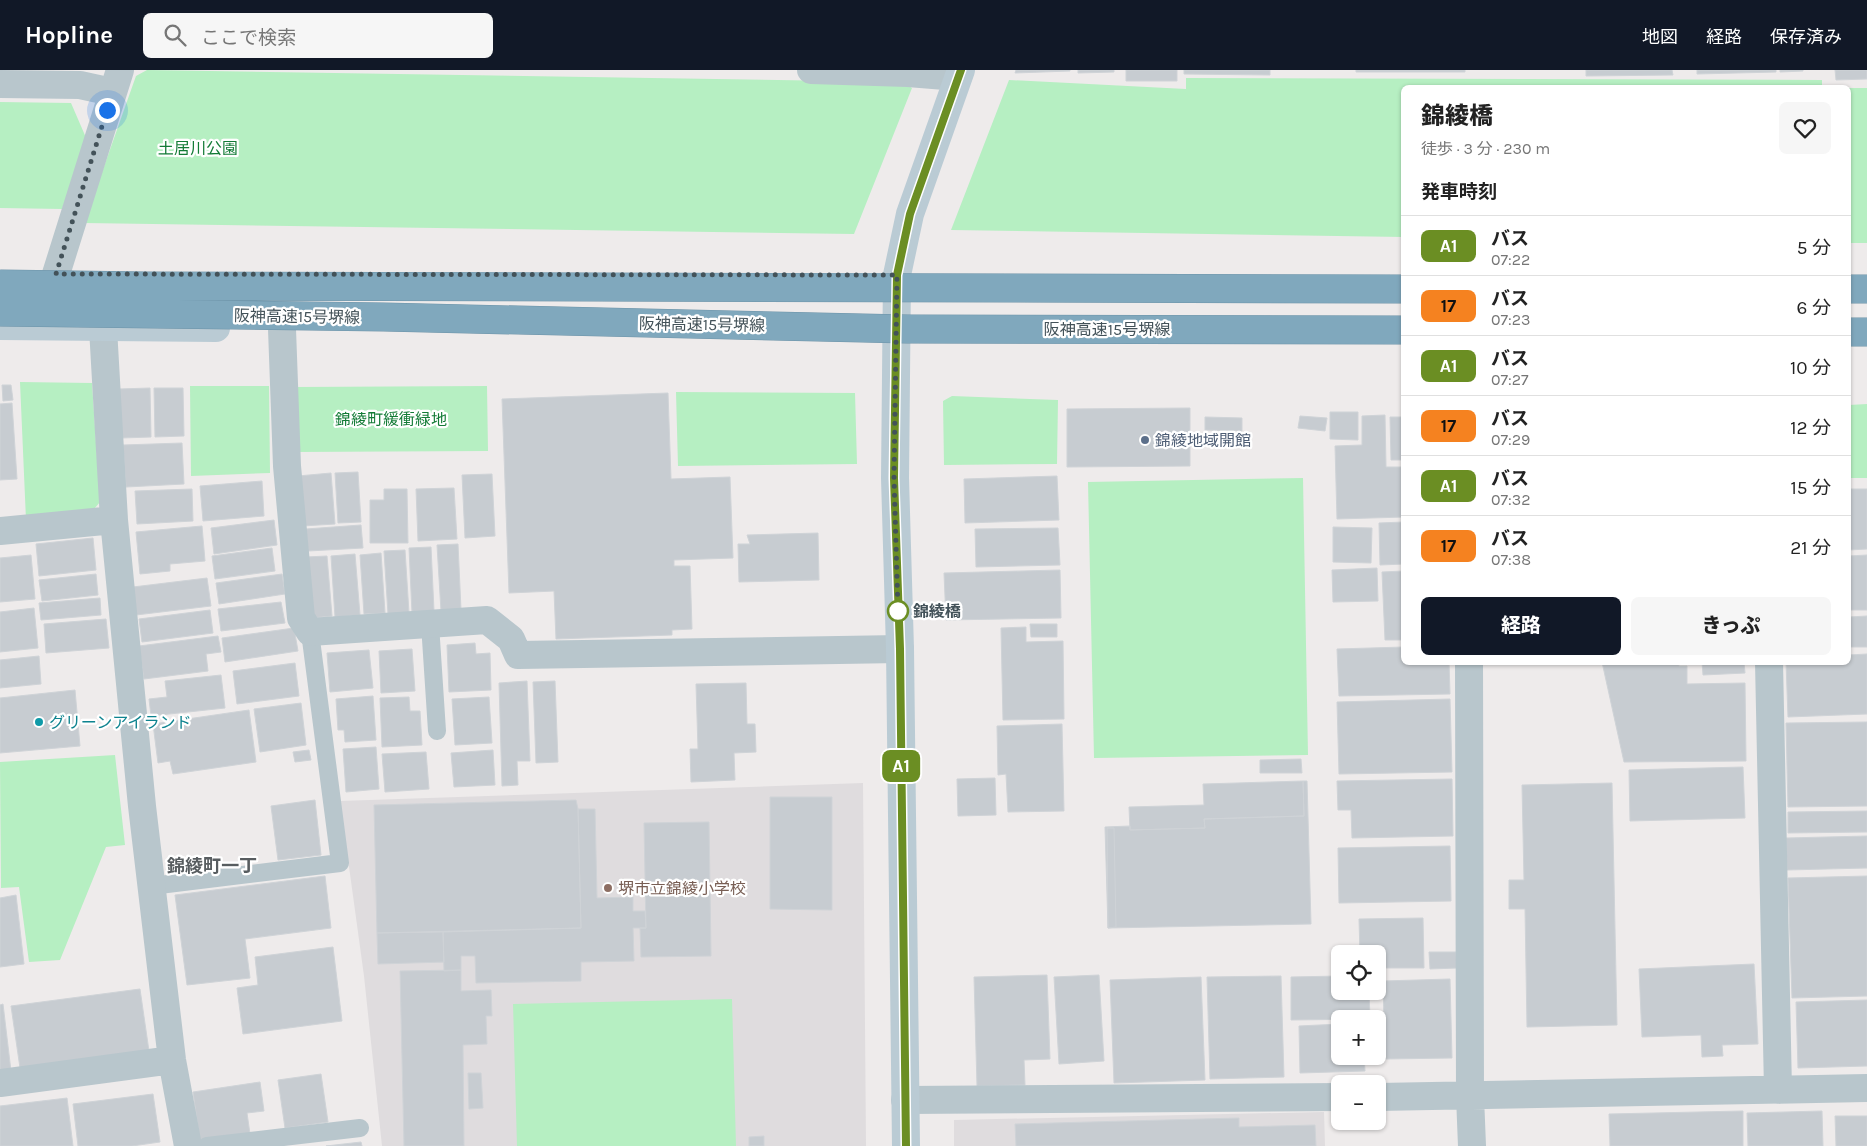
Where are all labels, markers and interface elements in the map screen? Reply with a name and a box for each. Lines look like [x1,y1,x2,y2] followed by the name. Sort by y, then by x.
[143,13,493,58] search box
[25,21,113,49] text: Hopline
[161,21,189,49] icon: search
[1642,26,1678,48] text: 地図
[1706,26,1742,48] text: 経路
[1770,26,1842,48] text: 保存済み
[201,27,296,49] text: ここで検索
[95,98,120,123] your location
[1421,102,1493,130] text: 錦綾橋
[1779,102,1831,154] button: heart
[158,139,238,158] park label: 土居川公園
[1421,139,1550,158] text: 徒歩 · 3 分 · 230 m
[1421,181,1497,203] text: 発車時刻
[1491,228,1529,250] text: バス
[1440,235,1457,257] text: A1
[1797,237,1831,259] text: 5 分
[1491,250,1530,269] text: 07:22
[1491,288,1529,310] text: バス
[1441,295,1456,317] text: 17
[1797,297,1831,319] text: 6 分
[234,306,360,327] street label: 阪神高速15号堺線
[1491,310,1530,329] text: 07:23
[639,314,765,335] street label: 阪神高速15号堺線
[1044,320,1170,339] street label: 阪神高速15号堺線
[1491,348,1529,370] text: バス
[1440,355,1457,377] text: A1
[1790,357,1831,379] text: 10 分
[1491,370,1528,389] text: 07:27
[1491,408,1529,430] text: バス
[335,410,447,429] park label: 錦綾町緩衝緑地
[1441,415,1456,437] text: 17
[1790,417,1831,439] text: 12 分
[1491,430,1530,449] text: 07:29
[1155,431,1251,450] place label: 錦綾地域開館
[1139,434,1151,446] marker: 錦綾地域開館
[1491,468,1529,490] text: バス
[1440,475,1457,497] text: A1
[1790,477,1831,499] text: 15 分
[1491,490,1530,509] text: 07:32
[1491,528,1529,550] text: バス
[1441,535,1456,557] text: 17
[1790,537,1831,559] text: 21 分
[1491,550,1531,569] text: 07:38
[1421,597,1621,655] button: 経路
[1631,597,1831,655] button: きっぷ
[887,600,909,622] marker: 錦綾橋
[913,602,961,621] place label: 錦綾橋
[49,713,191,732] place label: グリーンアイランド
[33,716,45,728] marker: グリーンアイランド
[878,750,924,782] line badge: A1
[892,755,910,777] text: A1
[167,855,257,877] district label: 錦綾町一丁
[618,879,746,898] place label: 堺市立錦綾小学校
[602,882,614,894] marker: 堺市立錦綾小学校
[1331,945,1386,1130] map controls
[1331,945,1386,1000] button: locate
[1331,1010,1386,1065] button: +
[1331,1075,1386,1130] button: −

